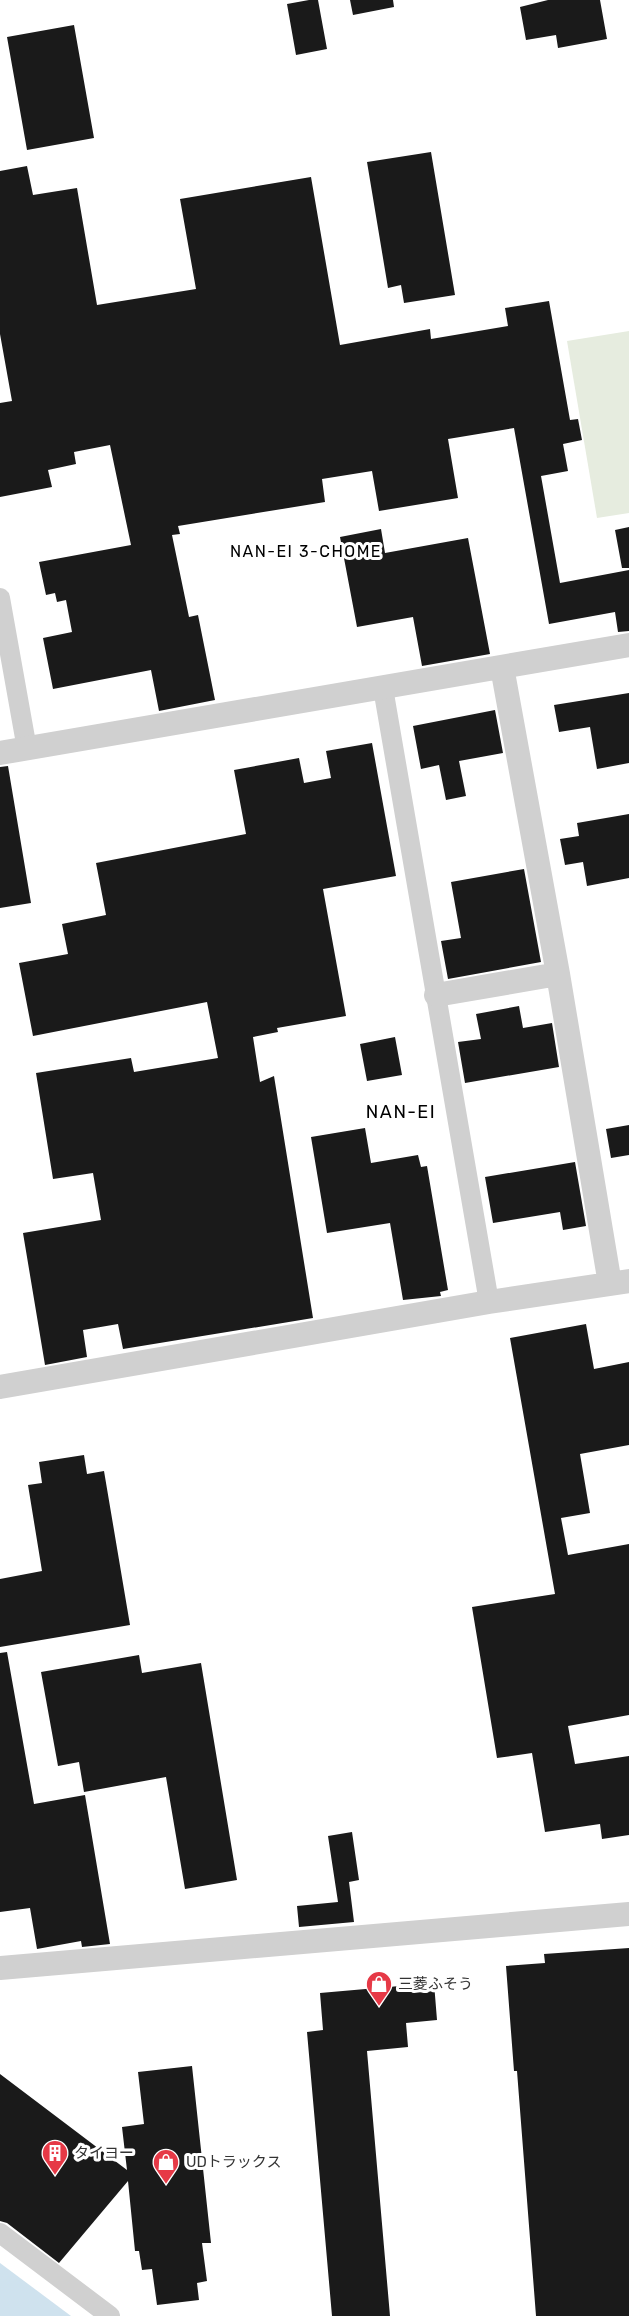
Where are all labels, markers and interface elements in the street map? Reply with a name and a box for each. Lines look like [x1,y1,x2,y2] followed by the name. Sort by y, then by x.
[230,542,382,561] district label: NAN-EI 3-CHOME
[366,1101,436,1123] district label: NAN-EI
[364,1969,394,2007] shop icon: 三菱ふそう
[398,1975,473,1993] place label: 三菱ふそう
[40,2138,70,2176] building icon: タイヨー
[74,2144,134,2162] place label: タイヨー
[151,2147,181,2185] shop icon: UDトラックス
[186,2153,281,2171] place label: UDトラックス

